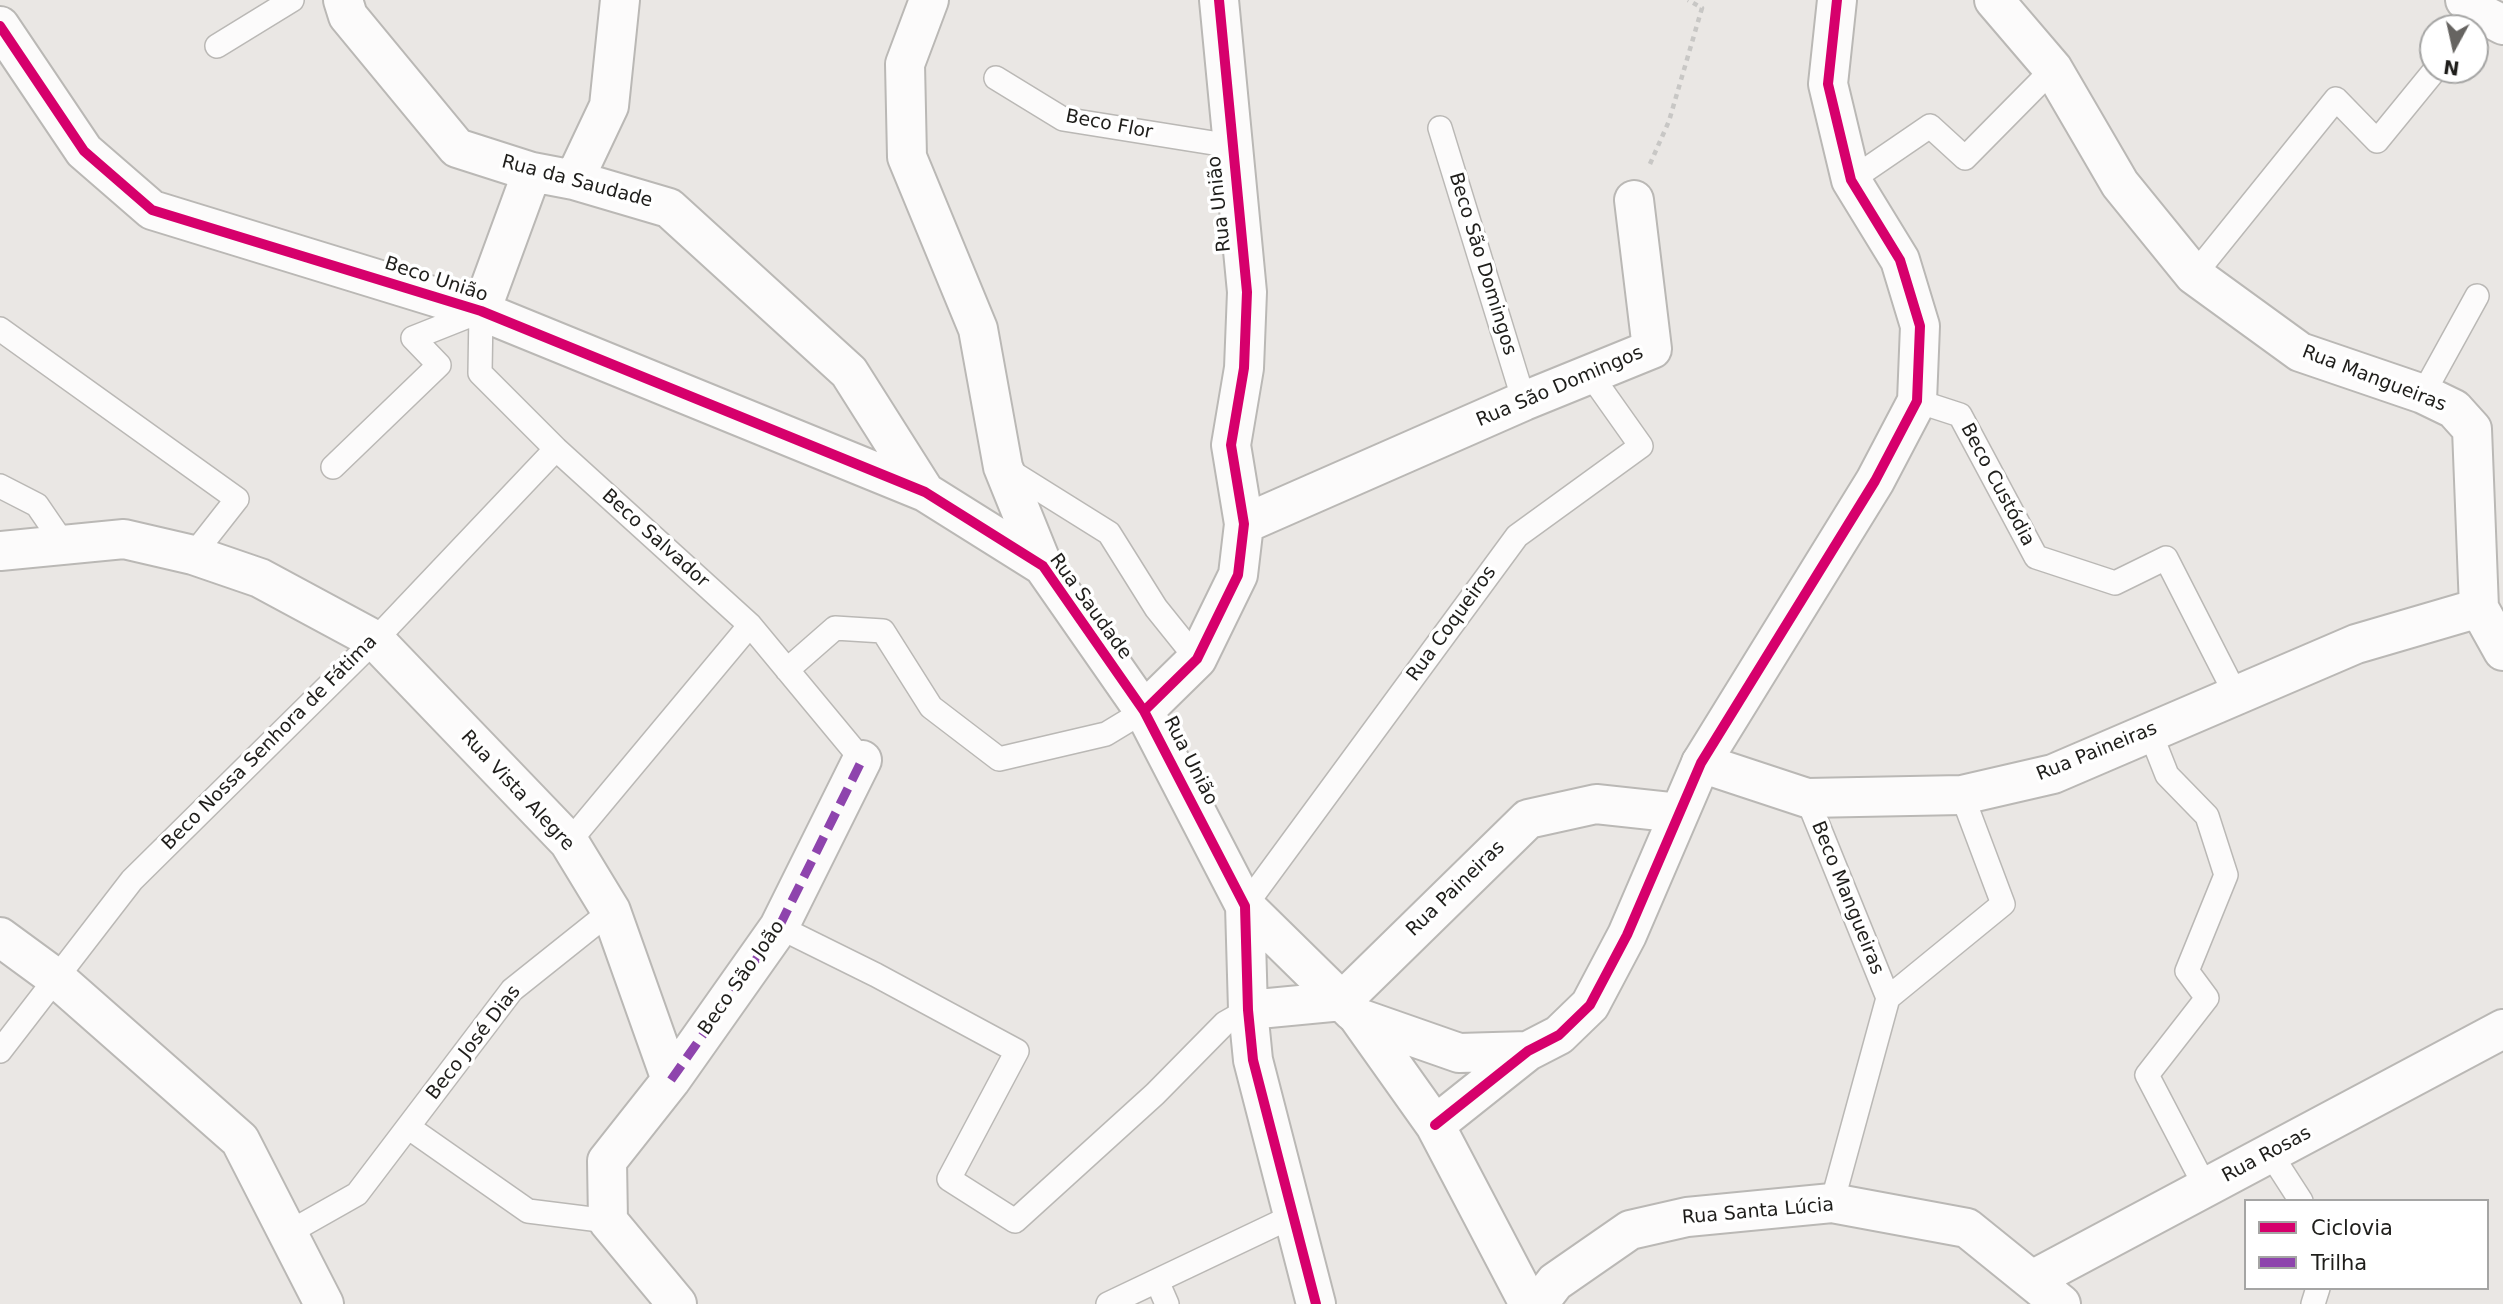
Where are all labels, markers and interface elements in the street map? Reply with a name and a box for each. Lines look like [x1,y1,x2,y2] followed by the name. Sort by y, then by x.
[2419,14,2489,84] north arrow
[2442,56,2461,80] text: N
[1063,105,1155,145] street label: Beco Flor
[499,151,655,213] street label: Rua da Saudade
[1204,155,1236,253] street label: Rua União
[1443,170,1521,358] street label: Beco São Domingos
[381,253,491,307] street label: Beco União
[2299,341,2449,417] street label: Rua Mangueiras
[1473,342,1647,432] street label: Rua São Domingos
[1955,420,2039,550] street label: Beco Custódia
[597,485,713,593] street label: Beco Salvador
[1044,550,1136,664] street label: Rua Saudade
[1403,562,1501,686] street label: Rua Coqueiros
[158,631,382,855] street label: Beco Nossa Senhora de Fátima
[1158,713,1222,809] street label: Rua União
[2033,717,2161,787] street label: Rua Paineiras
[455,726,579,856] street label: Rua Vista Alegre
[1806,818,1888,978] street label: Beco Mangueiras
[1402,836,1510,942] street label: Rua Paineiras
[694,916,790,1040] street label: Beco São João
[422,981,526,1105] street label: Beco José Dias
[2219,1122,2315,1188] street label: Rua Rosas
[1681,1194,1835,1230] street label: Rua Santa Lúcia
[2244,1199,2489,1290] legend
[2311,1216,2393,1240] text: Ciclovia
[2311,1251,2367,1275] text: Trilha

